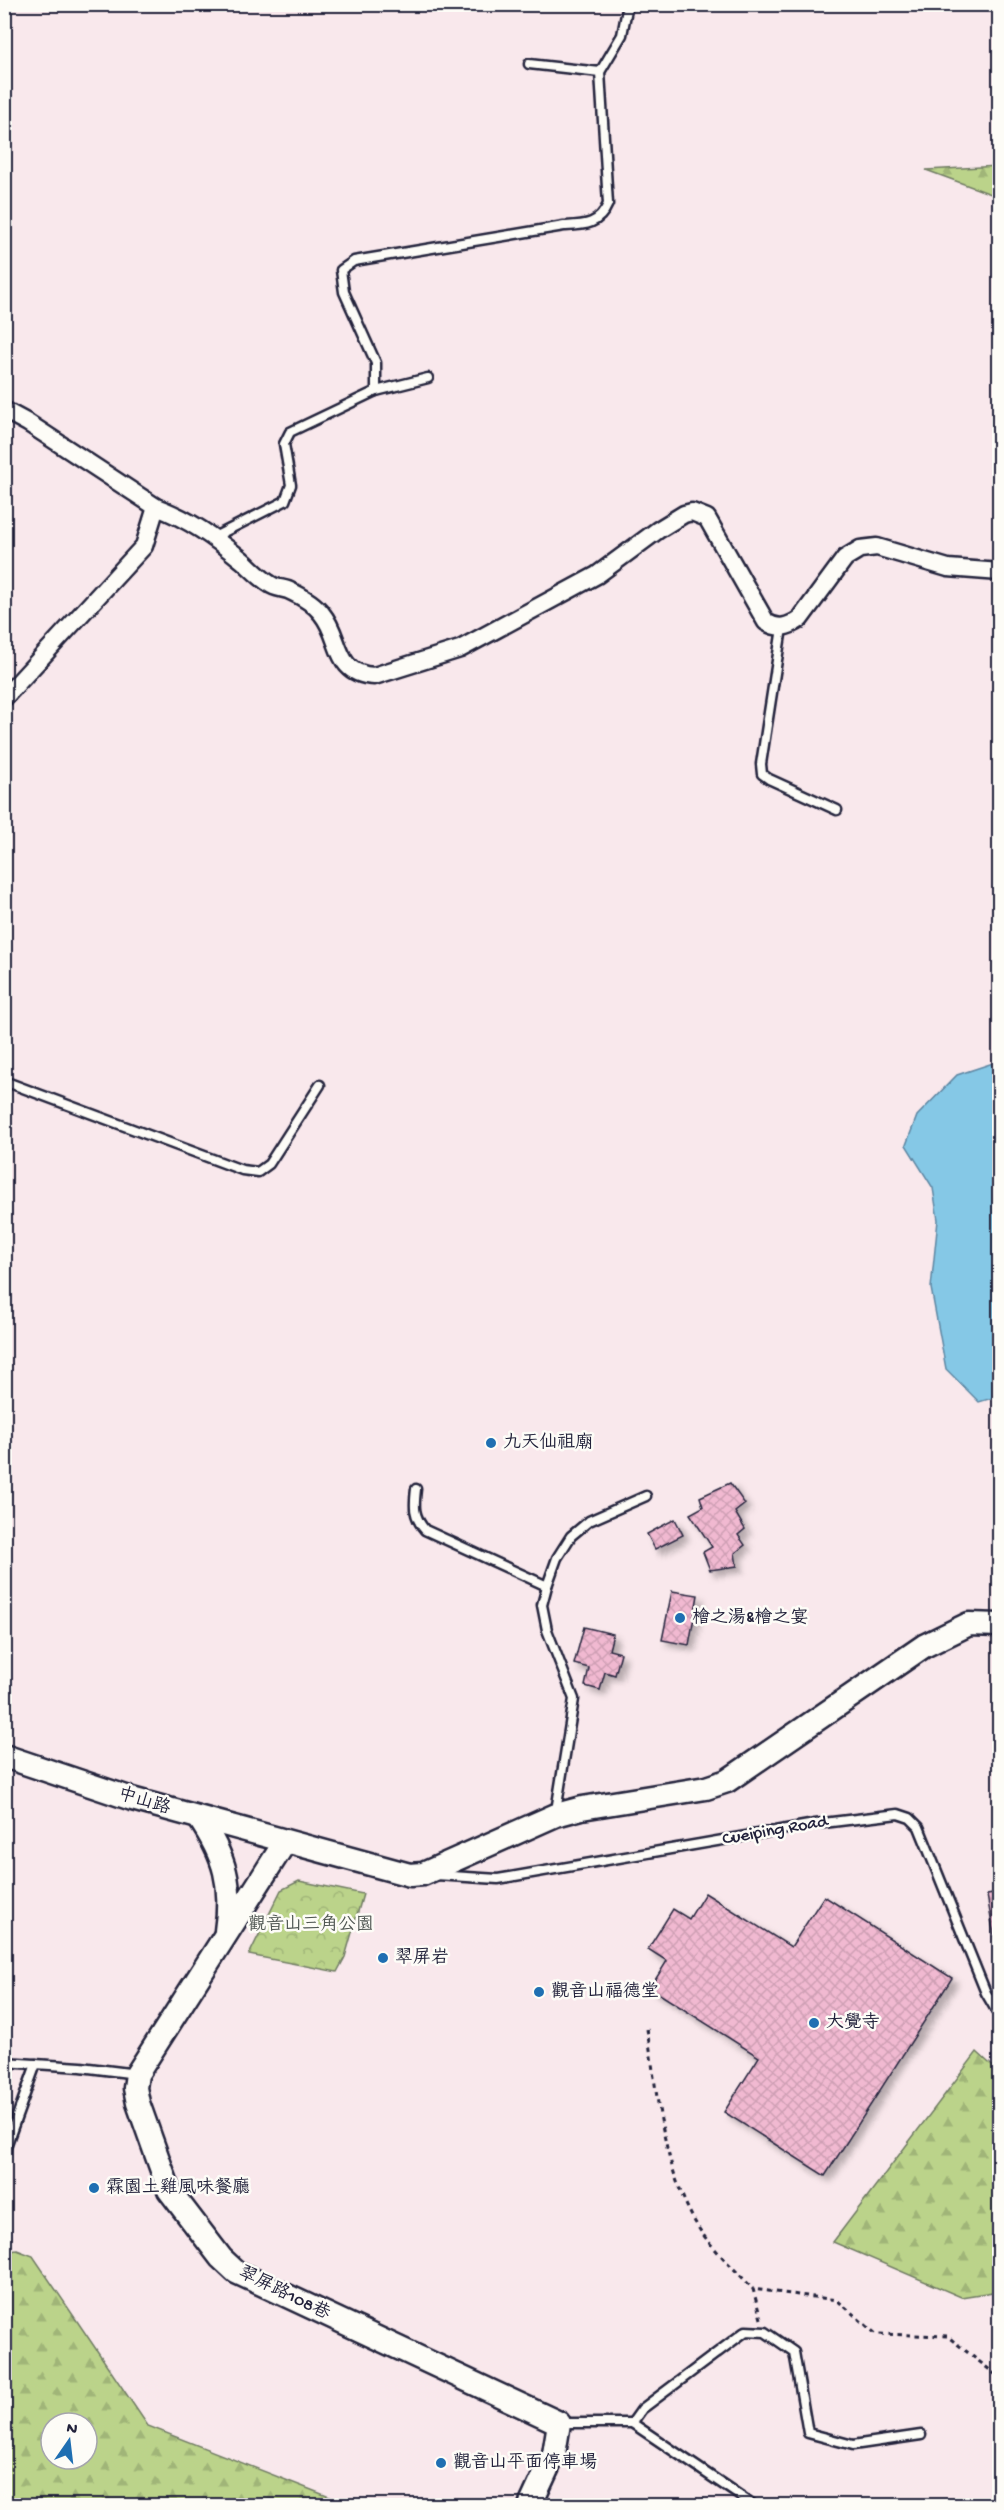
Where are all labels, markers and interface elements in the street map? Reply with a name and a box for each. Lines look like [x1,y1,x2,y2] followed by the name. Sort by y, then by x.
[503,1432,593,1454] place label: 九天仙祖廟
[484,1436,498,1450] marker: 九天仙祖廟
[692,1607,808,1629] place label: 檜之湯&檜之宴
[673,1611,687,1625] marker: 檜之湯&檜之宴
[115,1783,173,1820] street label: 中山路
[721,1811,831,1851] street label: Cueiping Road
[248,1913,374,1936] park label: 觀音山三角公園
[395,1947,449,1969] place label: 翠屏岩
[376,1951,390,1965] marker: 翠屏岩
[551,1981,659,2003] place label: 觀音山福德堂
[532,1985,546,1999] marker: 觀音山福德堂
[826,2012,880,2034] place label: 大覺寺
[807,2016,821,2030] marker: 大覺寺
[106,2177,250,2199] place label: 霖園土雞風味餐廳
[87,2181,101,2195] marker: 霖園土雞風味餐廳
[235,2262,334,2325] street label: 翠屏路108巷
[39,2411,99,2471] north arrow
[64,2419,80,2440] text: N
[453,2452,597,2474] place label: 觀音山平面停車場
[434,2456,448,2470] marker: 觀音山平面停車場

